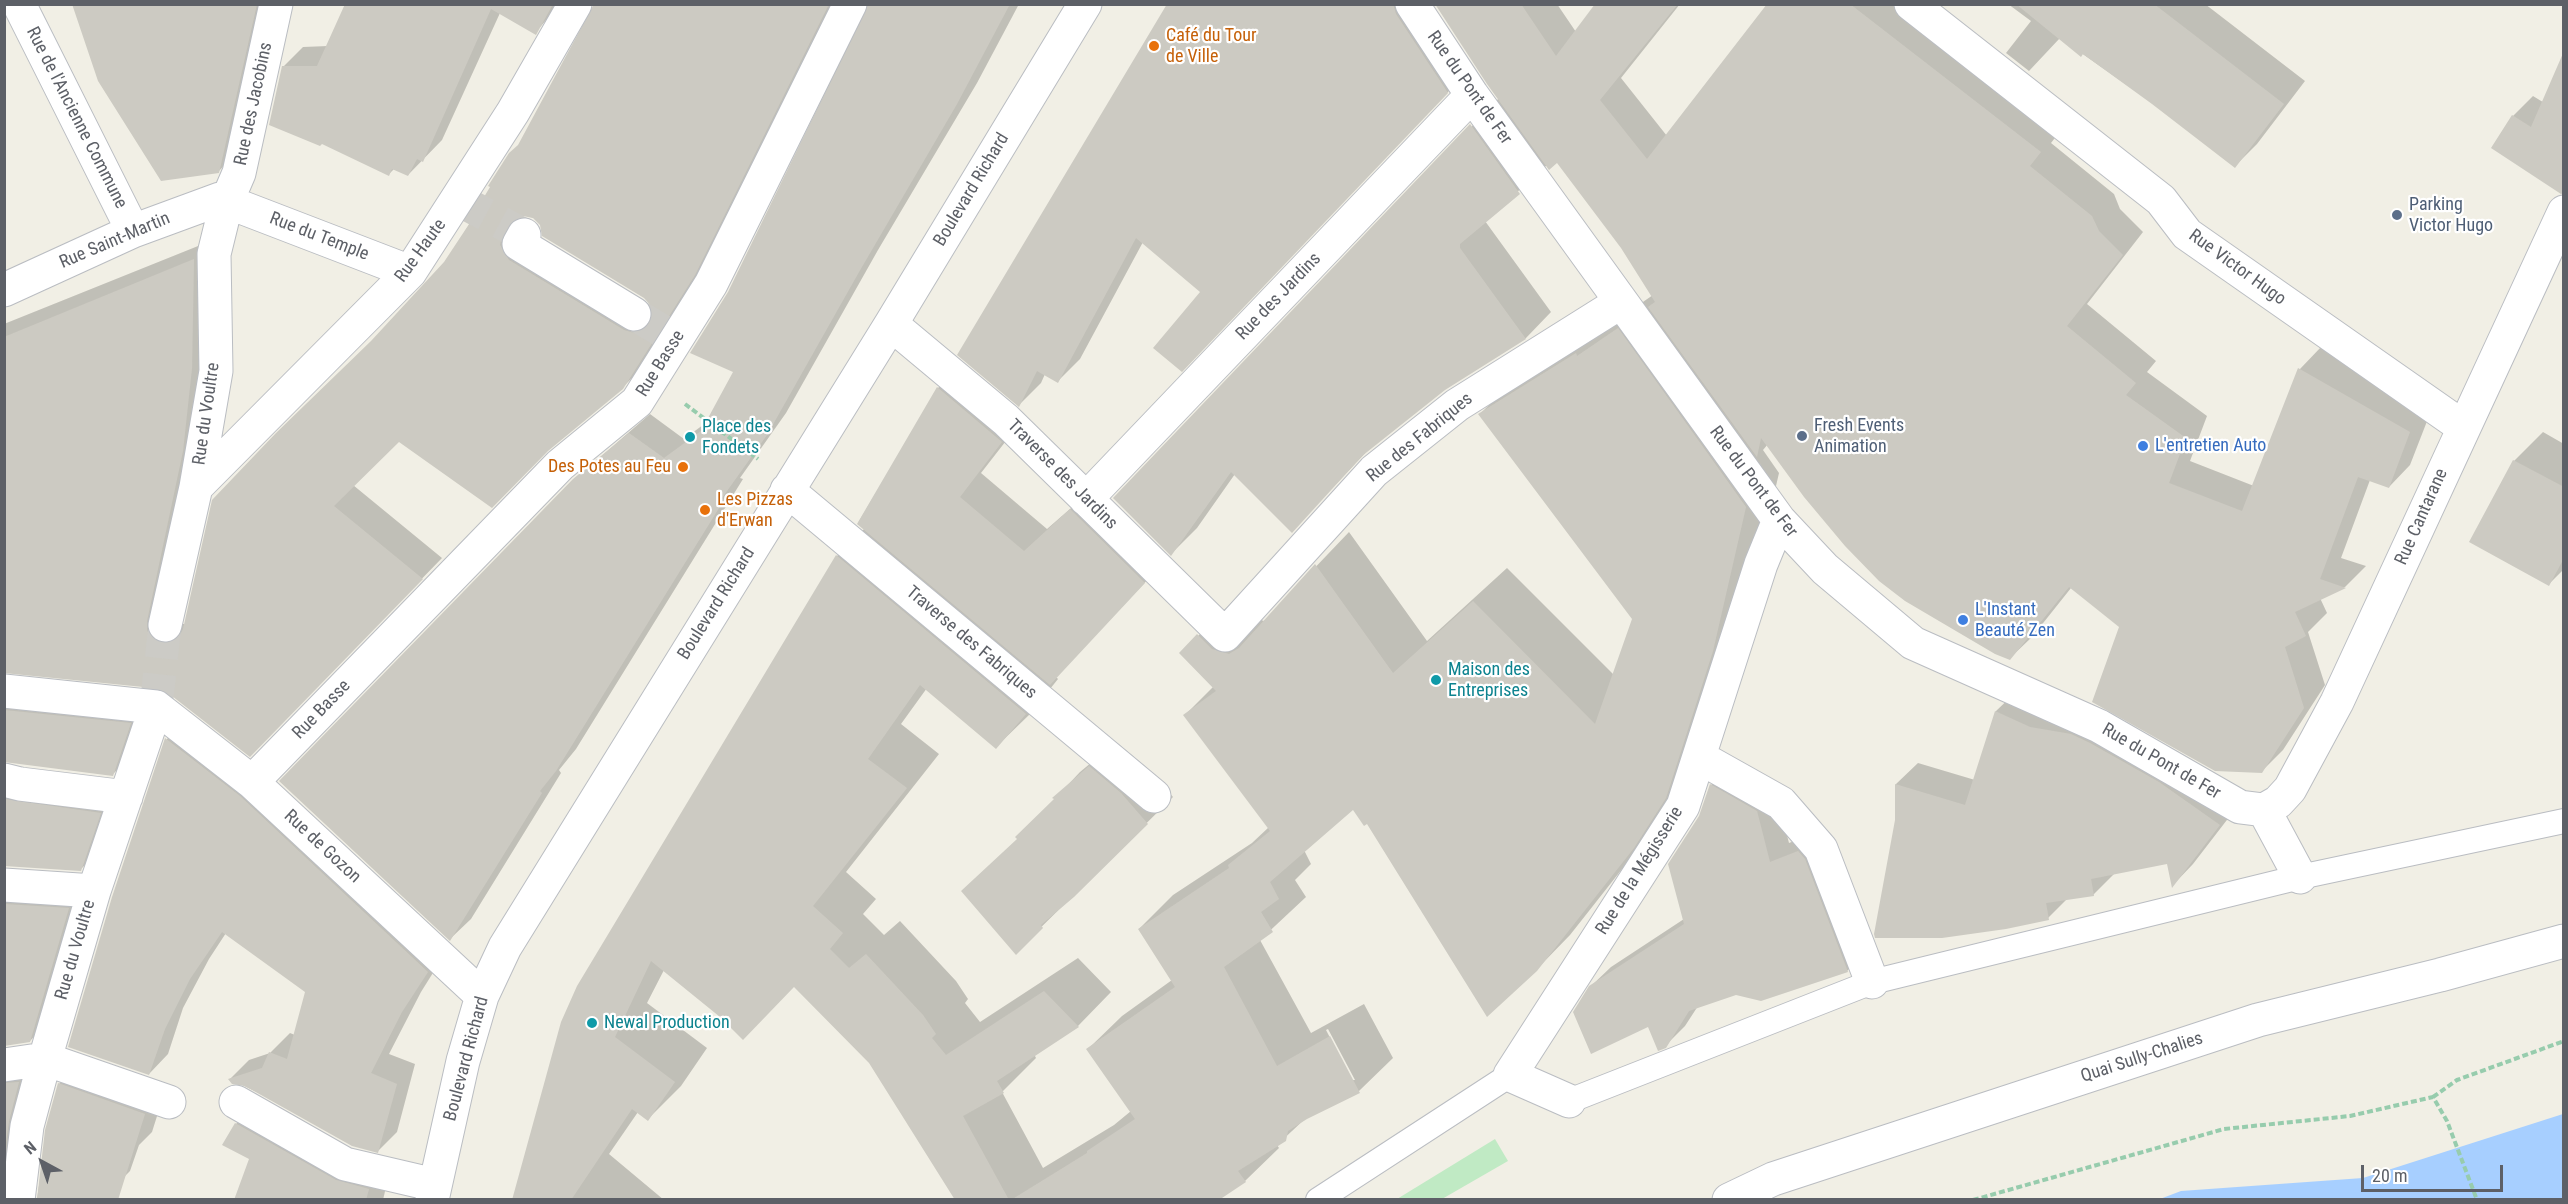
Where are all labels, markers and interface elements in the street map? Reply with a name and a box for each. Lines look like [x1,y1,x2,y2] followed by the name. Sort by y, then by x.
[21,24,131,212] street label: Rue de l'Ancienne Commune
[1166,25,1256,68] place label: Café du Tour de Ville
[1422,27,1516,149] street label: Rue du Pont de Fer
[1147,39,1161,53] marker: Café du Tour de Ville
[230,41,278,167] street label: Rue des Jacobins
[930,130,1014,250] street label: Boulevard Richard
[2409,194,2493,236] place label: Parking Victor Hugo
[57,208,173,274] street label: Rue Saint-Martin
[266,208,372,266] street label: Rue du Temple
[2390,208,2404,222] marker: Parking Victor Hugo
[391,215,451,287] street label: Rue Haute
[2184,225,2290,311] street label: Rue Victor Hugo
[1232,249,1326,345] street label: Rue des Jardins
[632,327,690,401] street label: Rue Basse
[189,361,225,467] street label: Rue du Voultre
[1363,389,1477,487] street label: Rue des Fabriques
[1002,415,1122,535] street label: Traverse des Jardins
[1814,415,1904,458] place label: Fresh Events Animation
[702,416,771,458] place label: Place des Fondets
[1704,422,1802,542] street label: Rue du Pont de Fer
[1795,429,1809,443] marker: Fresh Events Animation
[683,430,697,444] marker: Place des Fondets
[2155,435,2266,457] place label: L'entretien Auto
[2136,439,2150,453] marker: L'entretien Auto
[548,456,671,478] place label: Des Potes au Feu
[676,460,690,474] marker: Des Potes au Feu
[2391,465,2453,569] street label: Rue Cantarane
[717,489,793,532] place label: Les Pizzas d'Erwan
[698,503,712,517] marker: Les Pizzas d'Erwan
[674,544,760,664] street label: Boulevard Richard
[901,582,1041,704] street label: Traverse des Fabriques
[1975,599,2055,642] place label: L'Instant Beauté Zen
[1956,613,1970,627] marker: L'Instant Beauté Zen
[1448,659,1530,702] place label: Maison des Entreprises
[1429,673,1443,687] marker: Maison des Entreprises
[288,676,356,744] street label: Rue Basse
[2098,719,2224,805] street label: Rue du Pont de Fer
[1592,803,1688,939] street label: Rue de la Mégisserie
[279,806,365,888] street label: Rue de Gozon
[51,897,101,1003] street label: Rue du Voultre
[440,994,494,1124] street label: Boulevard Richard
[604,1012,730,1034] place label: Newal Production
[585,1016,599,1030] marker: Newal Production
[2078,1028,2206,1088] street label: Quai Sully-Chalies
[12,1132,72,1192] north arrow
[20,1137,40,1158] text: N
[2364,1153,2506,1191] scale bar
[2372,1165,2407,1186] text: 20 m

